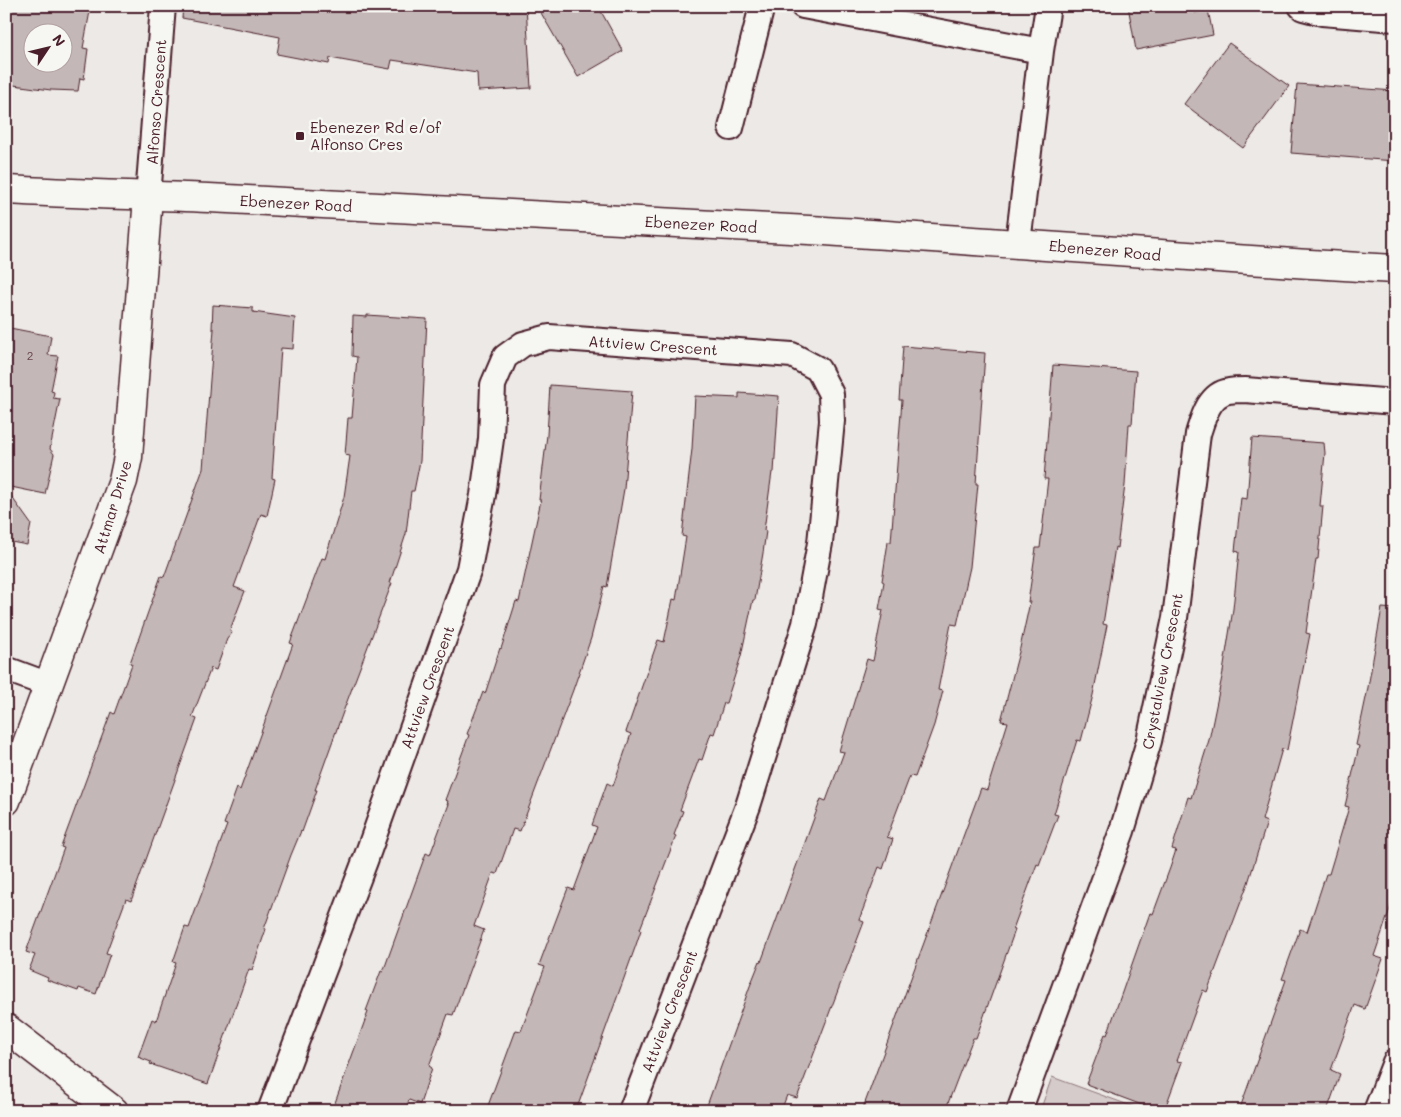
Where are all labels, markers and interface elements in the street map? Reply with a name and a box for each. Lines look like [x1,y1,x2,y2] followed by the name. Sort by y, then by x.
[22,22,72,72] north arrow
[48,30,70,50] text: N
[142,38,170,166] street label: Alfonso Crescent
[310,117,442,154] place label: Ebenezer Rd e/of Alfonso Cres
[294,130,306,142] marker: Ebenezer Rd e/of Alfonso Cres
[239,190,353,216] street label: Ebenezer Road
[644,211,758,237] street label: Ebenezer Road
[1048,235,1162,265] street label: Ebenezer Road
[588,331,718,359] street label: Attview Crescent
[27,347,33,363] house number: 2
[88,458,136,556] street label: Attmar Drive
[1137,591,1187,751] street label: Crystalview Crescent
[395,623,459,751] street label: Attview Crescent
[636,947,702,1075] street label: Attview Crescent

